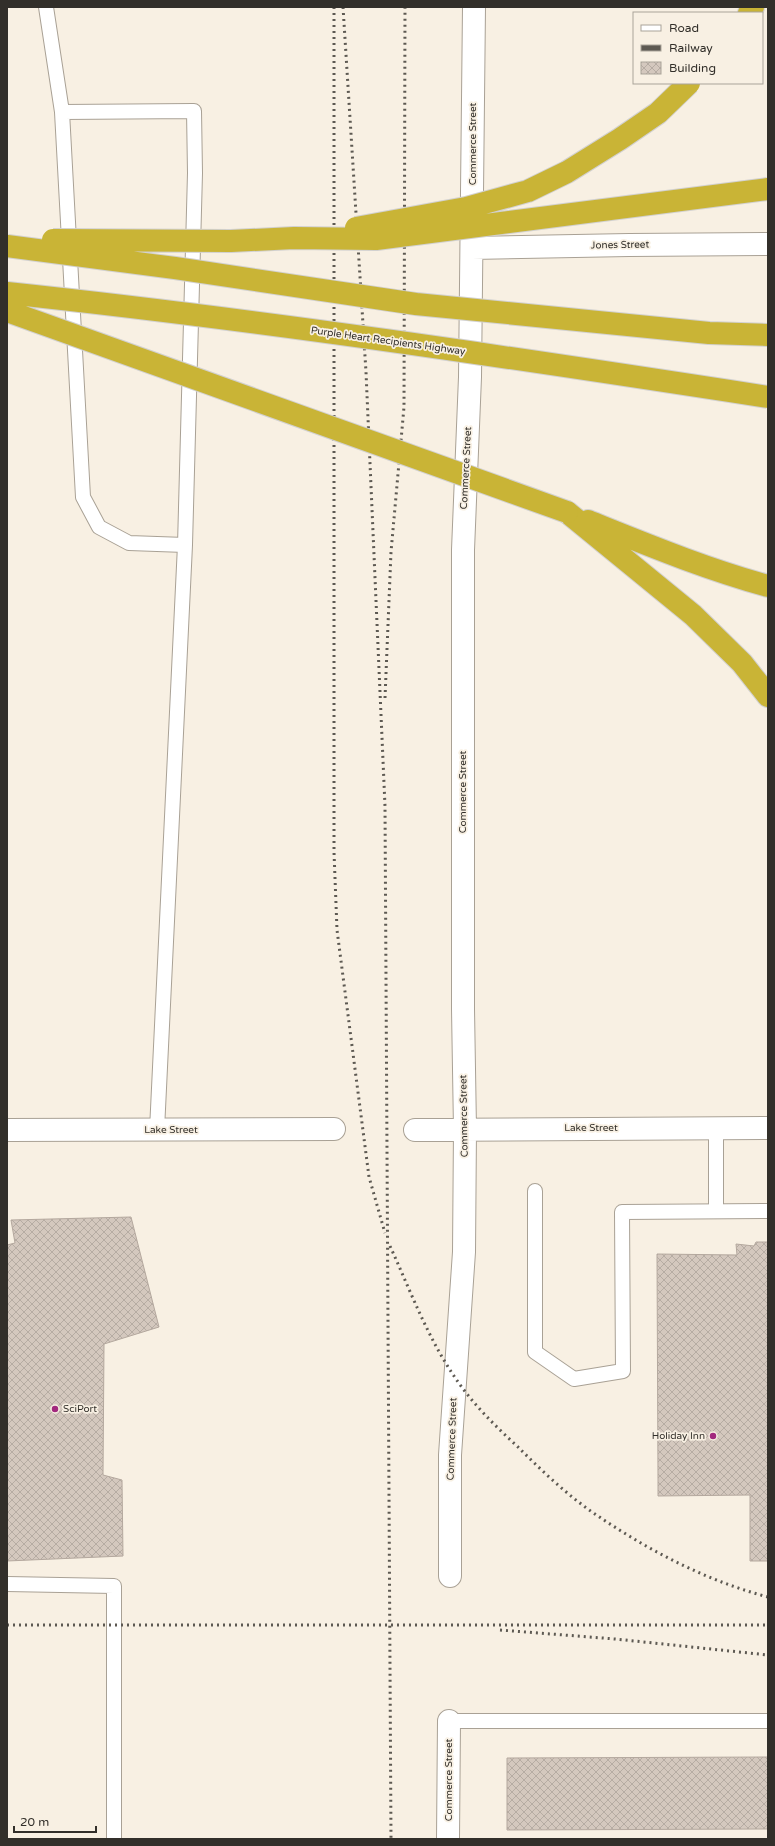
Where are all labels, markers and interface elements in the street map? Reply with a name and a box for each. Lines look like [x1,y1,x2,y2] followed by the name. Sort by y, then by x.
[633,12,763,84] legend
[669,21,699,35] text: Road
[669,41,713,55] text: Railway
[669,61,716,75] text: Building
[467,102,479,185] street label: Commerce Street
[591,238,650,252] street label: Jones Street
[310,324,467,358] street label: Purple Heart Recipients Highway
[458,426,474,510] street label: Commerce Street
[457,750,469,833] street label: Commerce Street
[457,1074,471,1157] street label: Commerce Street
[564,1122,618,1134] street label: Lake Street
[144,1124,198,1136] street label: Lake Street
[445,1397,459,1481] street label: Commerce Street
[63,1403,97,1415] place label: SciPort
[50,1404,60,1414] marker: SciPort
[652,1430,705,1442] place label: Holiday Inn
[708,1431,718,1441] marker: Holiday Inn
[443,1738,455,1821] street label: Commerce Street
[14,1808,96,1834] scale bar
[20,1815,49,1829] text: 20 m

